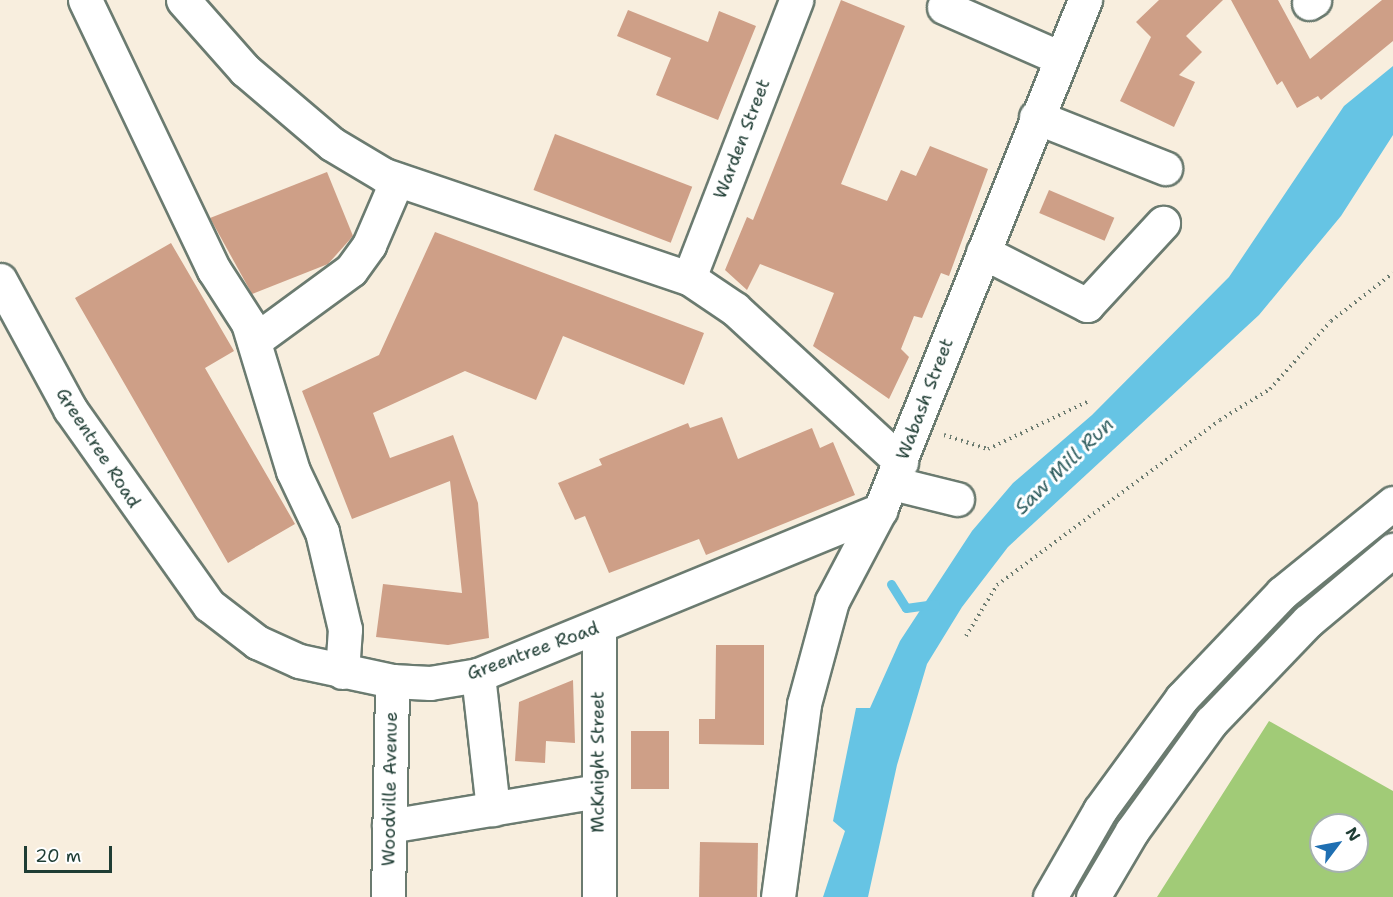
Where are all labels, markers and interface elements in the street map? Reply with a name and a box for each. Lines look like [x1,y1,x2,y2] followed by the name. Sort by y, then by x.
[709,76,775,202] street label: Warden Street
[892,335,958,463] street label: Wabash Street
[51,384,145,512] street label: Greentree Road
[1009,413,1119,519] water label: Saw Mill Run
[464,617,602,685] street label: Greentree Road
[587,691,609,833] street label: McKnight Street
[378,712,402,866] street label: Woodville Avenue
[1309,813,1369,873] north arrow
[1341,823,1365,845] text: N
[27,834,116,872] scale bar
[35,844,81,868] text: 20 m

